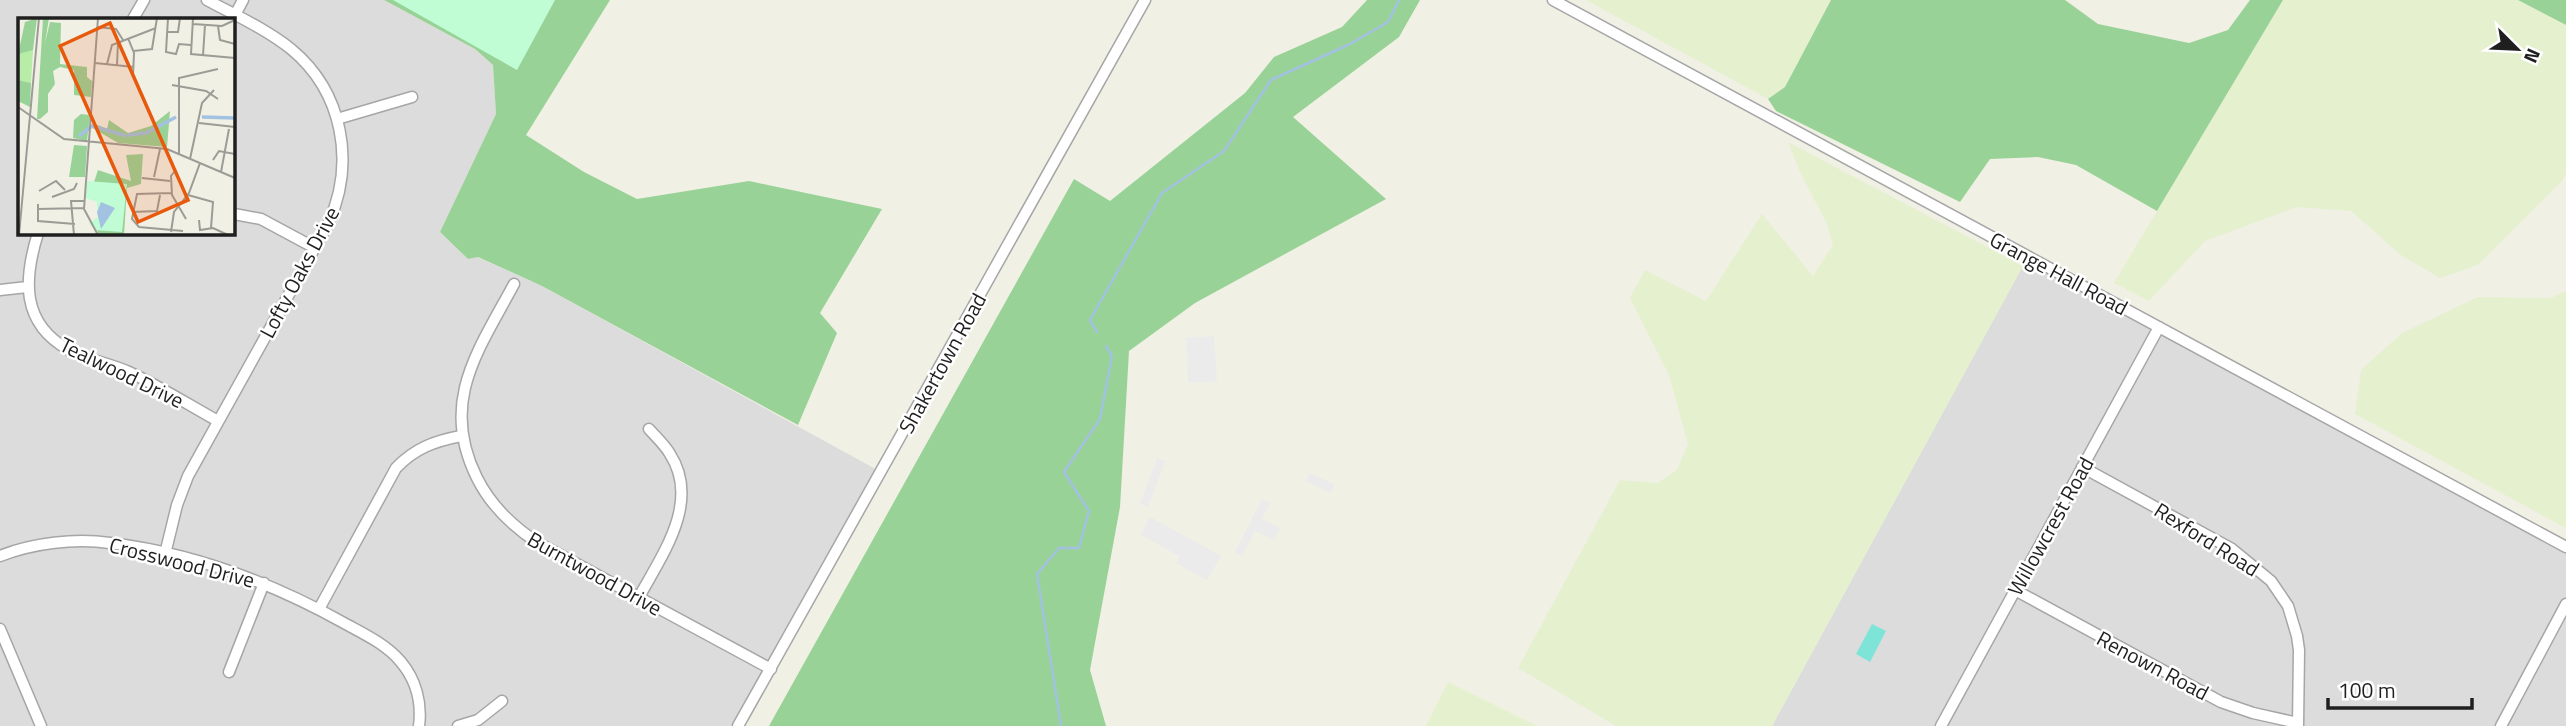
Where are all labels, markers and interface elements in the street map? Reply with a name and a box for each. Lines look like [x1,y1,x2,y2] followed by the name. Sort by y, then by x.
[2482,14,2552,84] north arrow
[18,18,234,234] inset map
[2517,44,2549,68] text: N
[251,201,347,343] street label: Lofty Oaks Drive
[1984,223,2134,323] street label: Grange Hall Road
[890,287,994,439] street label: Shakertown Road
[54,328,190,416] street label: Tealwood Drive
[1999,451,2101,601] street label: Willowcrest Road
[2148,494,2266,584] street label: Rexford Road
[522,523,668,623] street label: Burntwood Drive
[106,528,258,596] street label: Crosswood Drive
[2091,622,2215,708] street label: Renown Road
[2328,666,2472,710] scale bar
[2338,674,2395,706] text: 100 m

